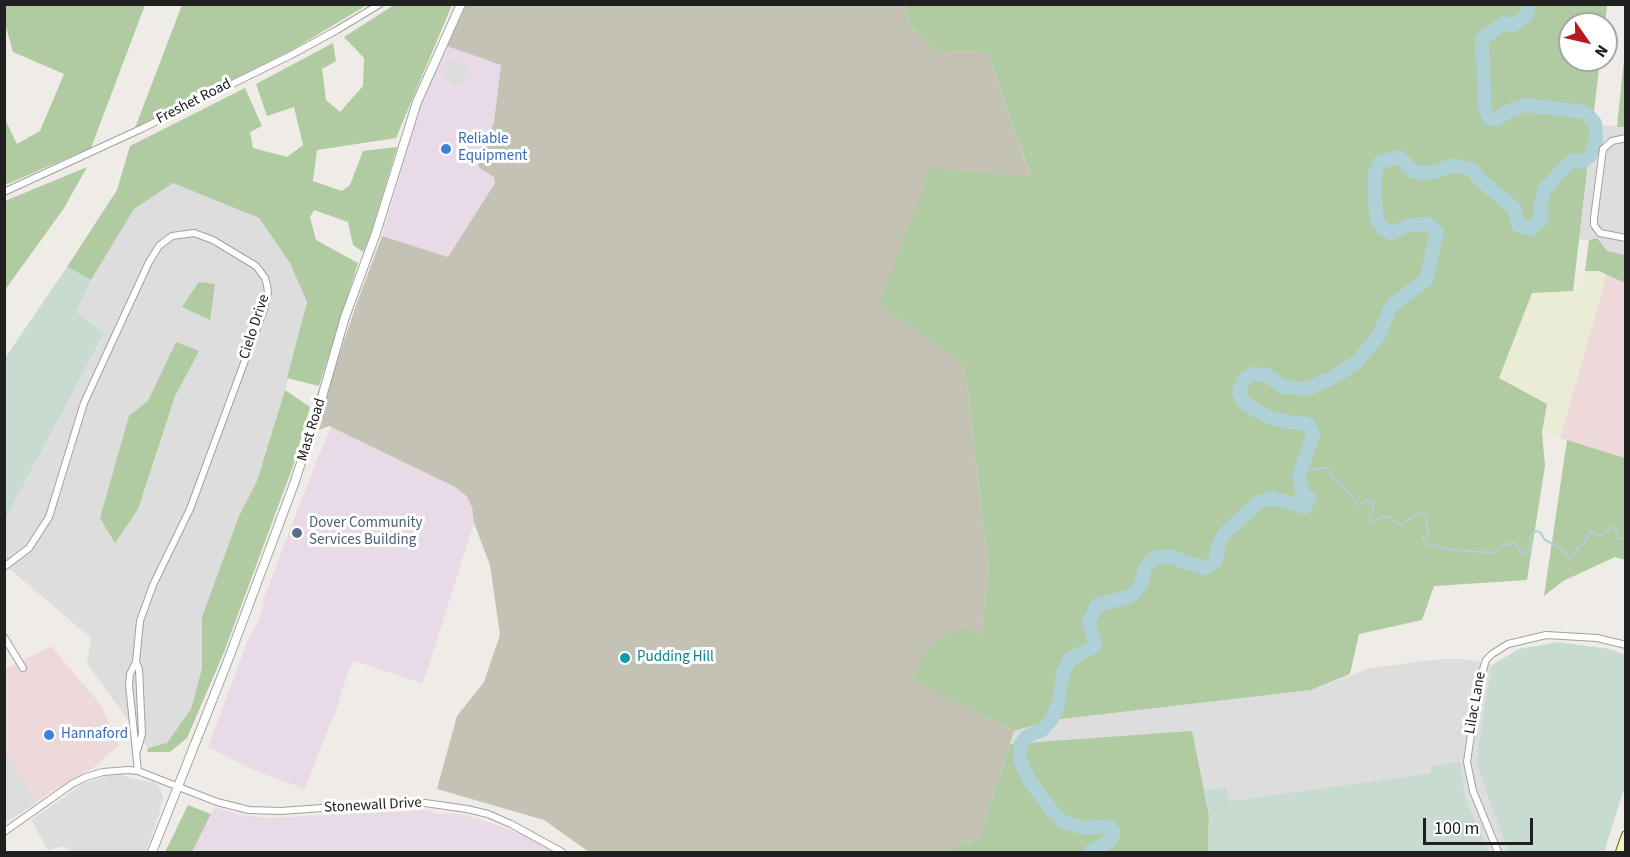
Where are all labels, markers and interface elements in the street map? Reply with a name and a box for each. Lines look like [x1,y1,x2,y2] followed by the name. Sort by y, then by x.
[1558,12,1618,72] north arrow
[1589,40,1613,62] text: N
[154,75,234,129] street label: Freshet Road
[458,131,527,166] place label: Reliable Equipment
[439,142,453,156] marker: Reliable Equipment
[236,292,274,362] street label: Cielo Drive
[294,396,330,464] street label: Mast Road
[309,515,423,550] place label: Dover Community Services Building
[290,526,304,540] marker: Dover Community Services Building
[637,649,714,667] place label: Pudding Hill
[618,651,632,665] marker: Pudding Hill
[1462,671,1490,735] street label: Lilac Lane
[61,726,128,744] place label: Hannaford
[42,728,56,742] marker: Hannaford
[324,794,422,818] street label: Stonewall Drive
[1426,806,1536,844] scale bar
[1434,816,1479,841] text: 100 m

